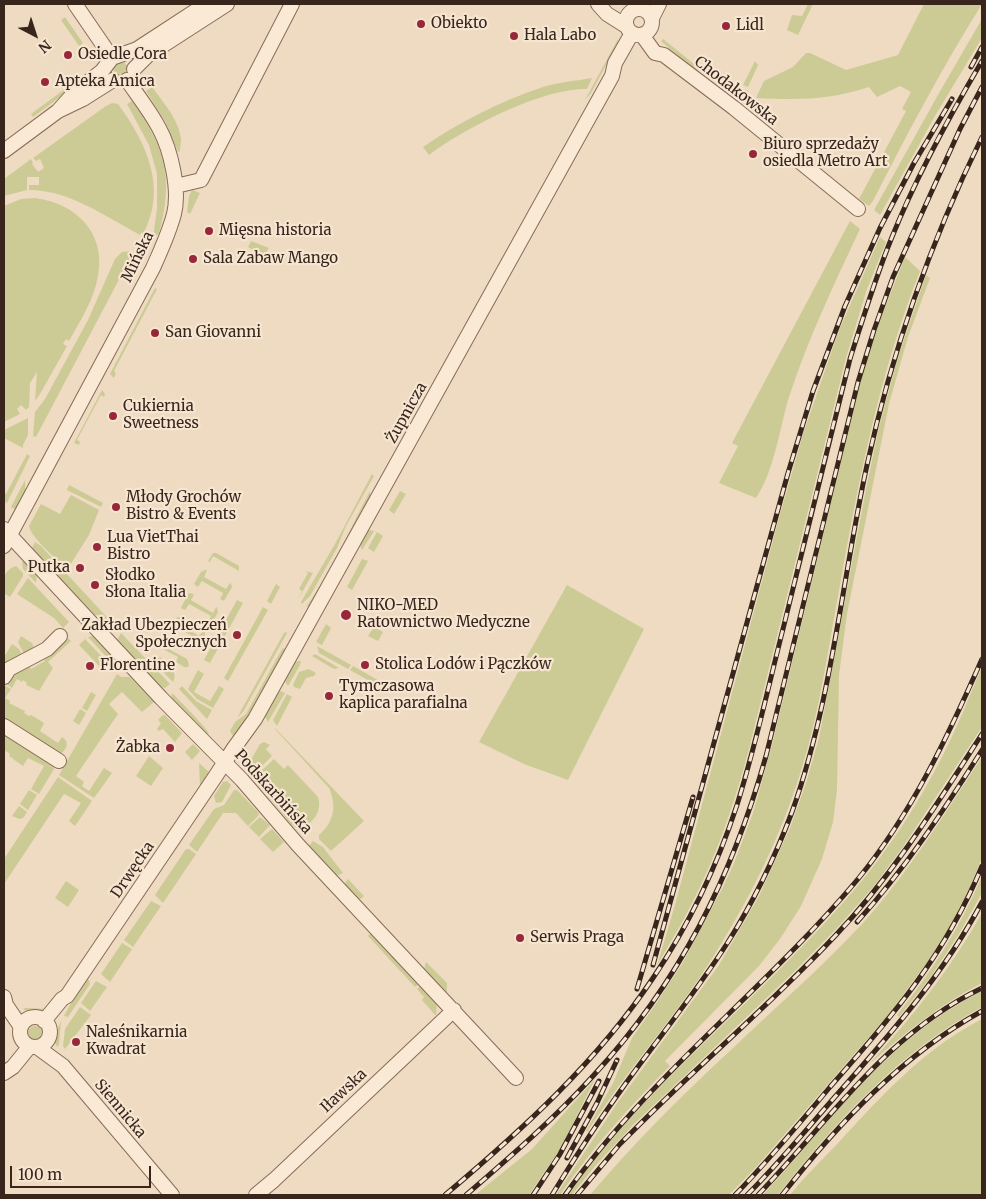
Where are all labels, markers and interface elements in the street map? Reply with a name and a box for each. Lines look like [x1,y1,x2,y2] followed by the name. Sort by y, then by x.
[10,10,60,60] north arrow
[431,15,487,33] place label: Obiekto
[736,17,764,35] place label: Lidl
[415,18,427,30] marker: Obiekto
[720,20,732,32] marker: Lidl
[524,27,596,45] place label: Hala Labo
[508,30,520,42] marker: Hala Labo
[35,36,55,57] text: N
[78,46,167,64] place label: Osiedle Cora
[62,49,74,61] marker: Osiedle Cora
[691,53,781,129] street label: Chodakowska
[55,73,155,91] place label: Apteka Amica
[39,76,51,88] marker: Apteka Amica
[763,136,888,171] place label: Biuro sprzedaży osiedla Metro Art
[747,148,759,160] marker: Biuro sprzedaży osiedla Metro Art
[219,222,331,240] place label: Mięsna historia
[203,225,215,237] marker: Mięsna historia
[118,229,158,285] street label: Mińska
[203,250,338,268] place label: Sala Zabaw Mango
[187,253,199,265] marker: Sala Zabaw Mango
[165,324,261,342] place label: San Giovanni
[149,327,161,339] marker: San Giovanni
[383,379,431,447] street label: Żupnicza
[123,398,199,433] place label: Cukiernia Sweetness
[107,410,119,422] marker: Cukiernia Sweetness
[126,489,241,524] place label: Młody Grochów Bistro & Events
[110,501,122,513] marker: Młody Grochów Bistro & Events
[107,529,199,564] place label: Lua VietThai Bistro
[91,541,103,553] marker: Lua VietThai Bistro
[28,559,70,577] place label: Putka
[74,562,86,574] marker: Putka
[105,567,186,602] place label: Słodko Słona Italia
[89,579,101,591] marker: Słodko Słona Italia
[357,597,530,632] place label: NIKO-MED Ratownictwo Medyczne
[339,608,353,622] marker: NIKO-MED Ratownictwo Medyczne
[81,617,227,652] place label: Zakład Ubezpieczeń Społecznych
[231,629,243,641] marker: Zakład Ubezpieczeń Społecznych
[375,656,551,674] place label: Stolica Lodów i Pączków
[100,657,175,675] place label: Florentine
[359,659,371,671] marker: Stolica Lodów i Pączków
[84,660,96,672] marker: Florentine
[339,678,468,713] place label: Tymczasowa kaplica parafialna
[323,690,335,702] marker: Tymczasowa kaplica parafialna
[116,739,160,757] place label: Żabka
[164,742,176,754] marker: Żabka
[230,746,316,838] street label: Podskarbińska
[108,838,158,902] street label: Drwęcka
[530,929,624,947] place label: Serwis Praga
[514,932,526,944] marker: Serwis Praga
[86,1024,187,1059] place label: Naleśnikarnia Kwadrat
[70,1036,82,1048] marker: Naleśnikarnia Kwadrat
[317,1065,371,1117] street label: Iławska
[90,1076,150,1142] street label: Siennicka
[12,1156,154,1188] scale bar
[18,1165,62,1184] text: 100 m

